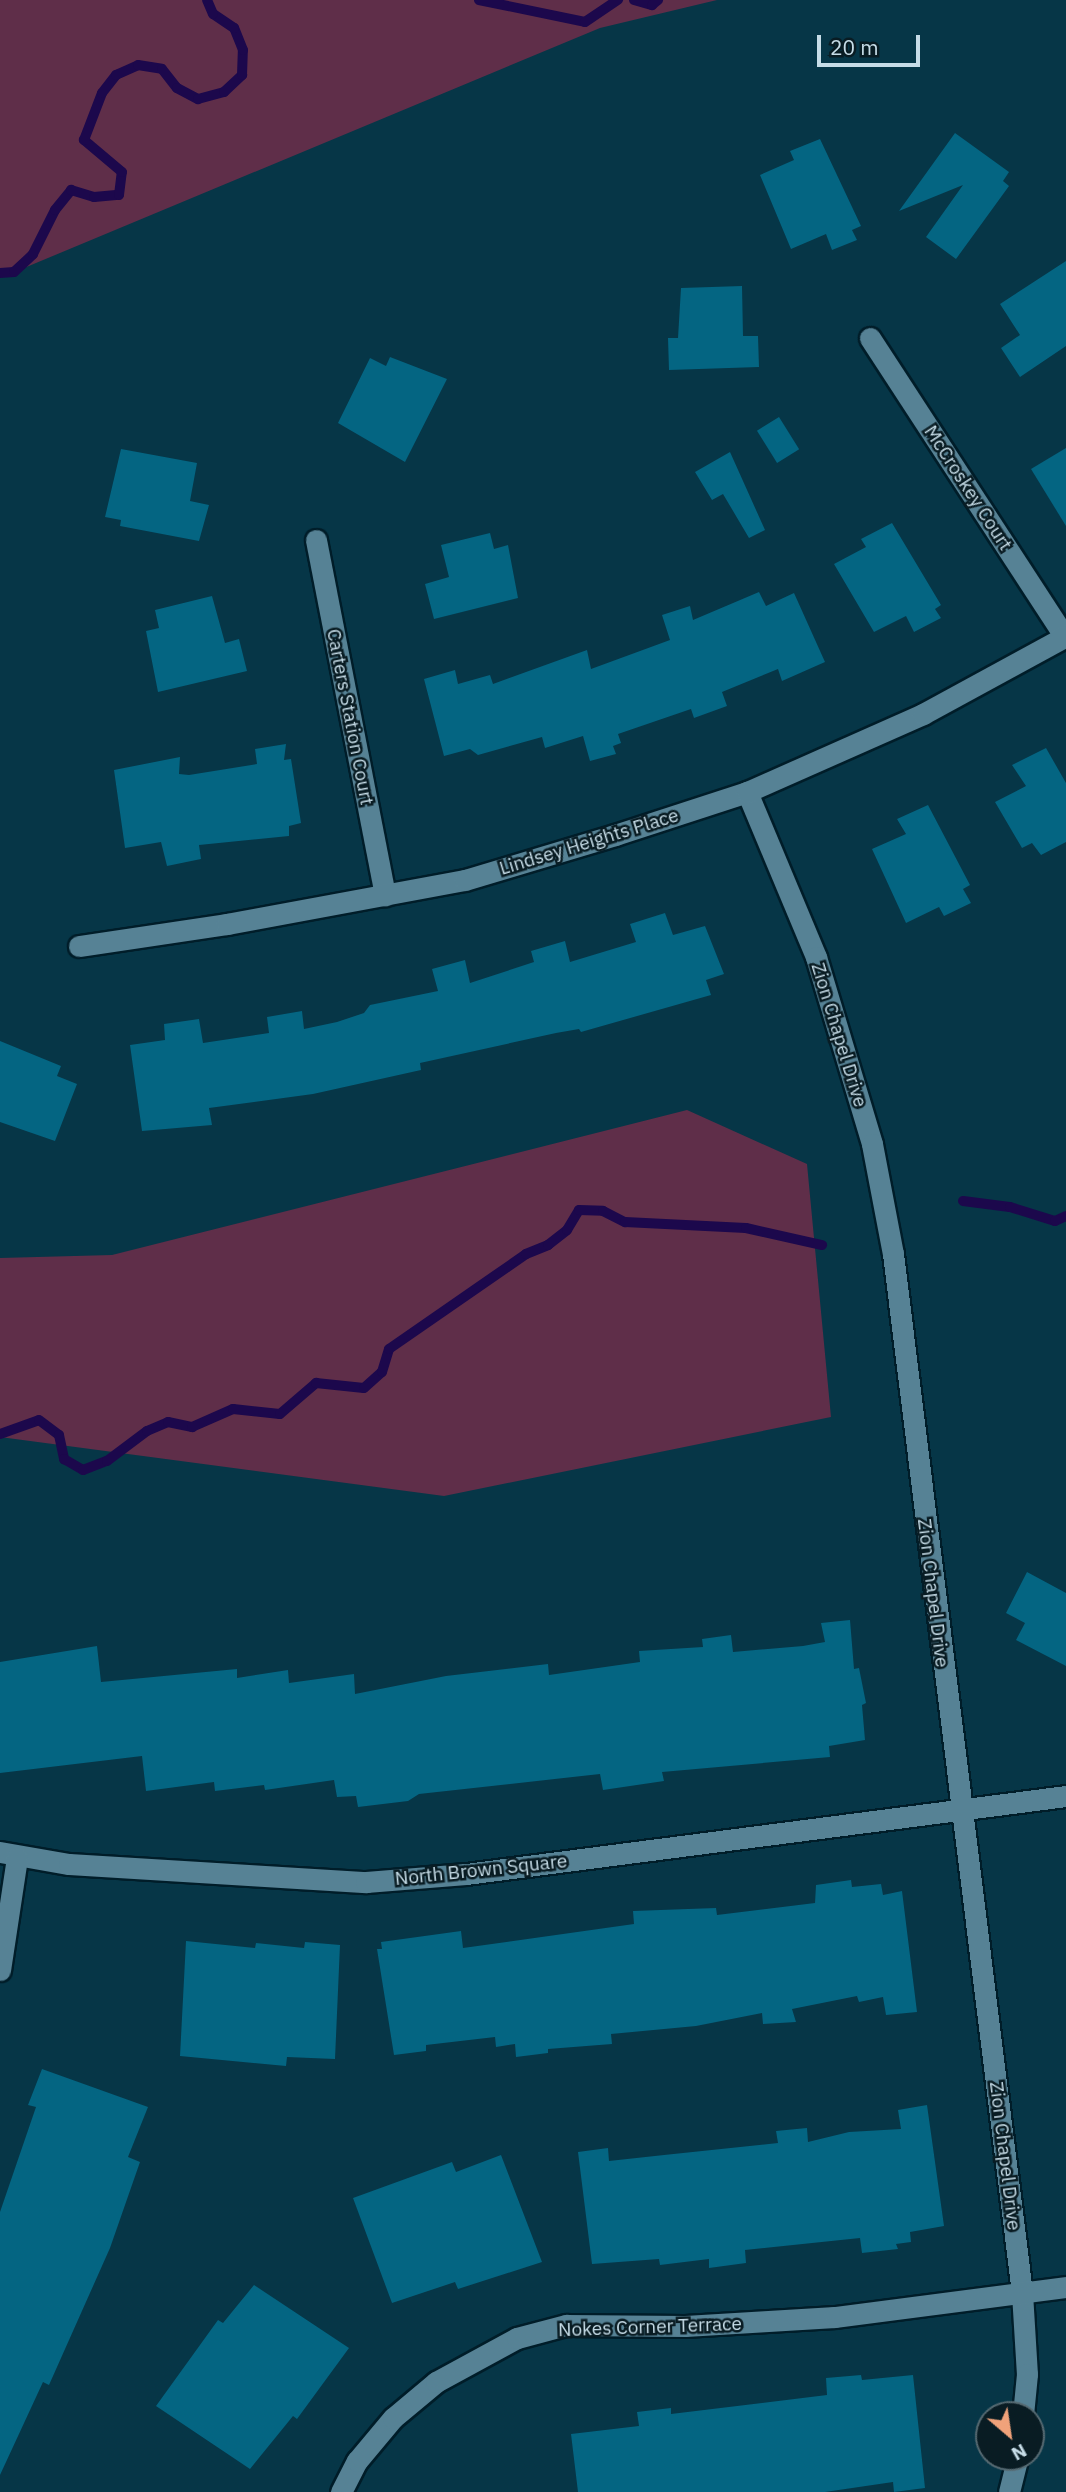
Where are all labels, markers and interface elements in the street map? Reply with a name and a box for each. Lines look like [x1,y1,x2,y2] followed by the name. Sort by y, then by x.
[821,21,924,65] scale bar
[830,33,879,61] text: 20 m
[919,421,1017,555] street label: McCroskey Court
[322,627,378,807] street label: Carters Station Court
[497,804,681,880] street label: Lindsey Heights Place
[806,960,872,1110] street label: Zion Chapel Drive
[913,1517,953,1669] street label: Zion Chapel Drive
[394,1850,568,1890] street label: North Brown Square
[985,2080,1025,2232] street label: Zion Chapel Drive
[558,2312,742,2342] street label: Nokes Corner Terrace
[975,2401,1045,2471] north arrow
[1007,2439,1031,2466] text: N

